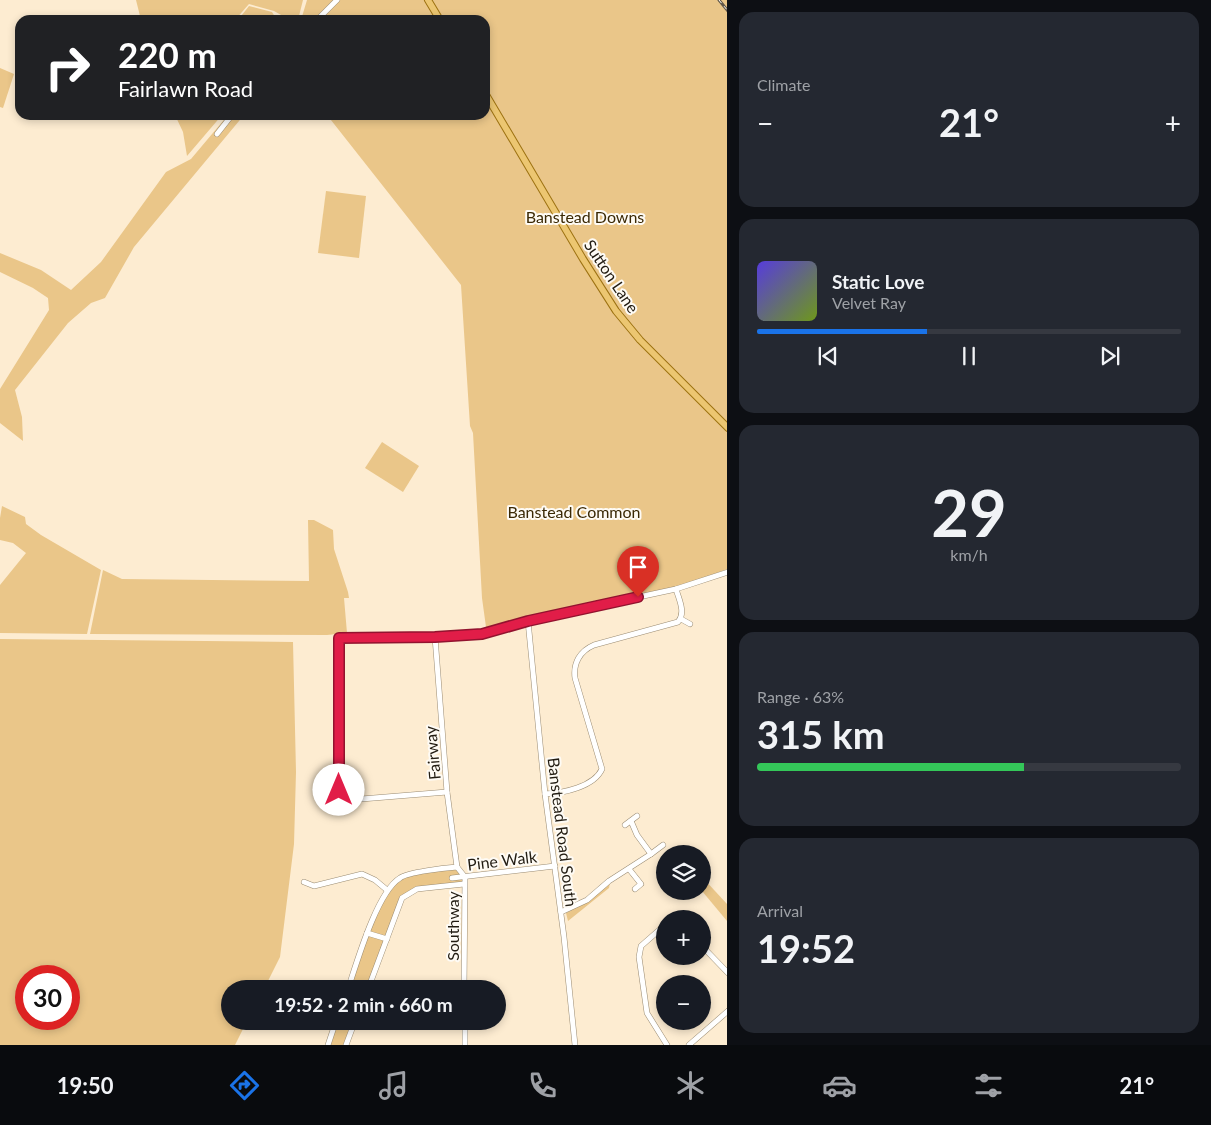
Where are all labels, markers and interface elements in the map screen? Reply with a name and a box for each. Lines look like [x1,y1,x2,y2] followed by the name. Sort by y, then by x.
[118,33,217,75] text: 220 m
[35,35,100,100] icon: right
[118,75,253,102] text: Fairlawn Road
[757,75,810,94] text: Climate
[939,99,999,145] text: 21°
[757,106,773,140] text: −
[1165,106,1181,140] text: +
[526,207,644,226] park label: Banstead Downs
[581,236,643,316] street label: Sutton Lane
[832,270,924,293] text: Static Love
[832,293,906,312] text: Velvet Ray
[814,342,842,370] icon: previous
[955,342,983,370] icon: pause
[1096,342,1124,370] icon: next
[931,473,1007,551] text: 29
[507,502,641,521] park label: Banstead Common
[950,545,988,564] text: km/h
[617,546,659,597] pin
[624,553,652,581] icon: arrive
[757,687,844,706] text: Range · 63%
[757,711,885,757] text: 315 km
[420,725,444,781] street label: Fairway
[544,756,582,908] street label: Banstead Road South
[312,763,364,815] position arrow
[656,845,711,1030] map controls
[656,845,711,900] button: layers
[466,846,539,874] street label: Pine Walk
[443,890,462,961] street label: Southway
[757,901,803,920] text: Arrival
[656,910,711,965] button: +
[757,925,855,971] text: 19:52
[15,965,80,1030] speed limit sign: 30
[656,975,711,1030] button: −
[274,993,453,1016] text: 19:52 · 2 min · 660 m
[227,1068,262,1103] icon: directions
[376,1068,411,1103] icon: music
[525,1068,560,1103] icon: phone
[673,1068,708,1103] icon: climate
[822,1068,857,1103] icon: car
[971,1068,1006,1103] icon: filters
[57,1072,114,1099] text: 19:50
[1119,1072,1154,1099] text: 21°

